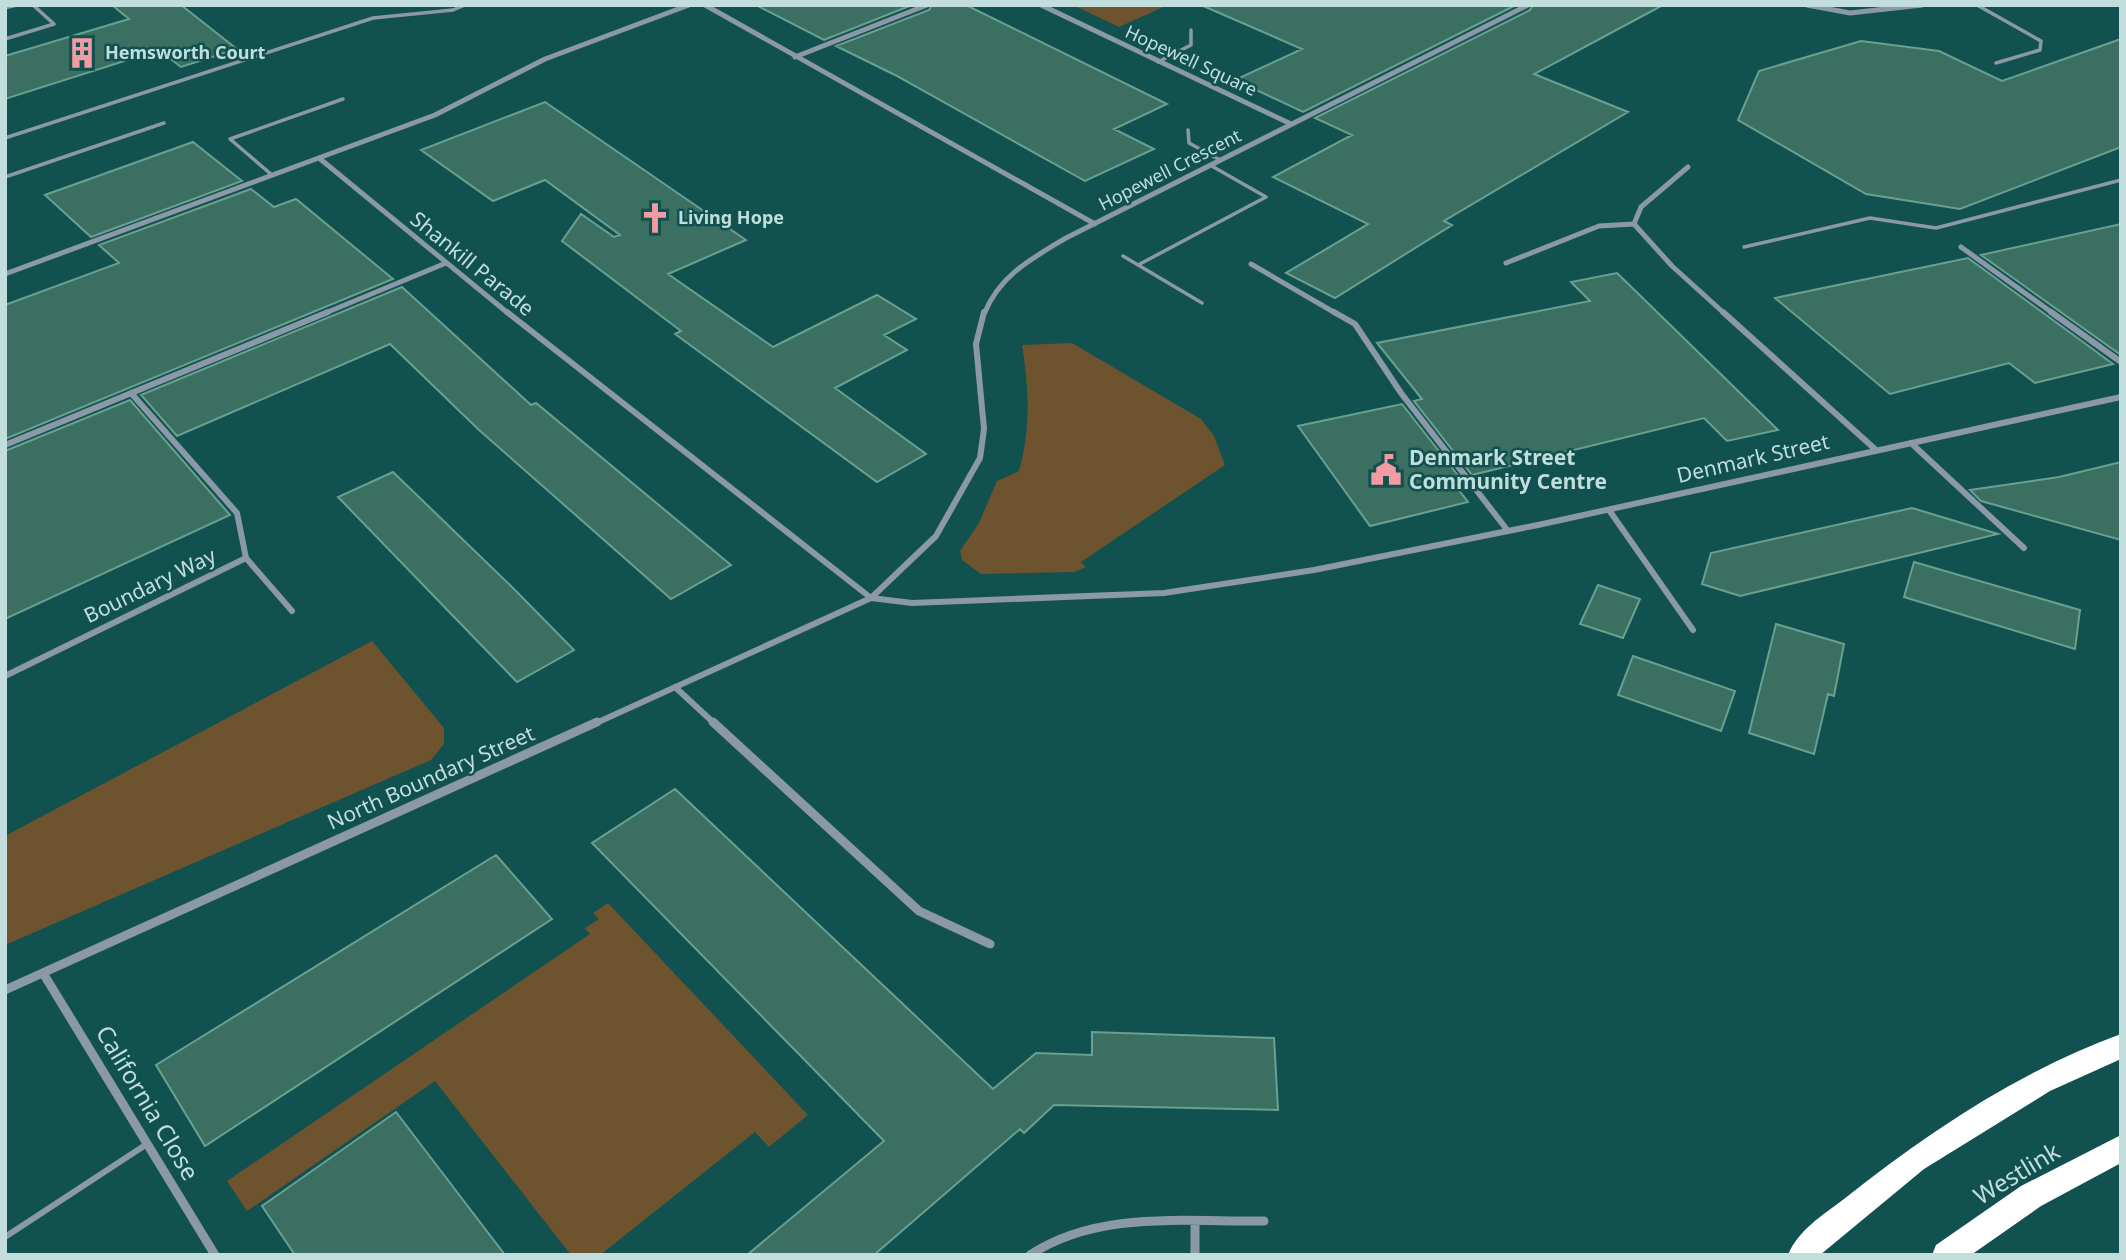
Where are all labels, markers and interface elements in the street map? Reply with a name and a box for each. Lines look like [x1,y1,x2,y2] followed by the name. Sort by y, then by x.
[1122,19,1261,101] street label: Hopewell Square
[65,36,99,70] building icon: Hemsworth Court
[105,40,266,64] place label: Hemsworth Court
[1094,123,1245,215] street label: Hopewell Crescent
[638,201,672,235] church icon: Living Hope
[405,205,540,322] street label: Shankill Parade
[678,205,784,229] place label: Living Hope
[1674,427,1832,489] street label: Denmark Street
[1409,443,1607,495] place label: Denmark Street Community Centre
[1369,453,1403,487] public building icon: Denmark Street Community Centre
[79,541,220,629] street label: Boundary Way
[323,719,539,835] street label: North Boundary Street
[89,1019,208,1186] street label: California Close
[1967,1134,2066,1211] street label: Westlink

